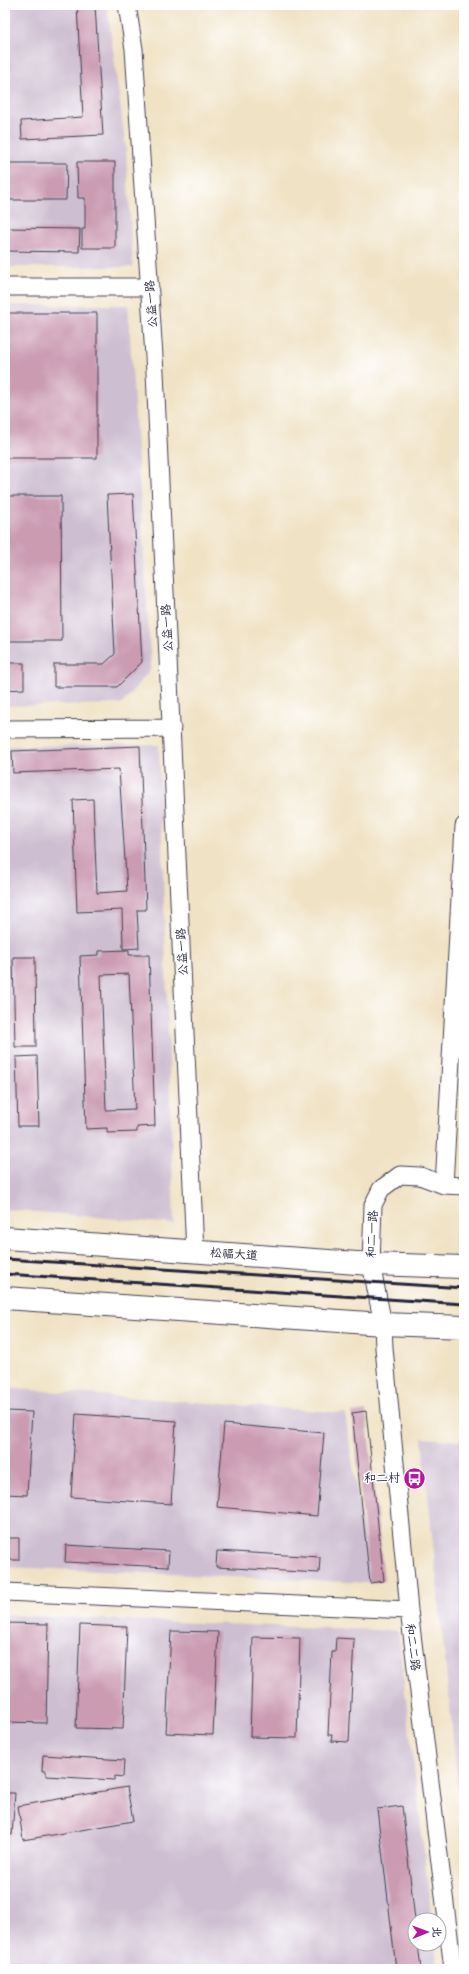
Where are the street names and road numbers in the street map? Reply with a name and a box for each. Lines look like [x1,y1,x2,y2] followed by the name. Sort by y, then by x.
[140,280,160,329] street label: 公益一路
[157,604,175,652] street label: 公益一路
[172,928,190,976] street label: 公益一路
[362,1210,380,1258] street label: 和二一路
[210,1243,259,1263] street label: 松福大道
[403,1622,425,1672] street label: 和二二路

